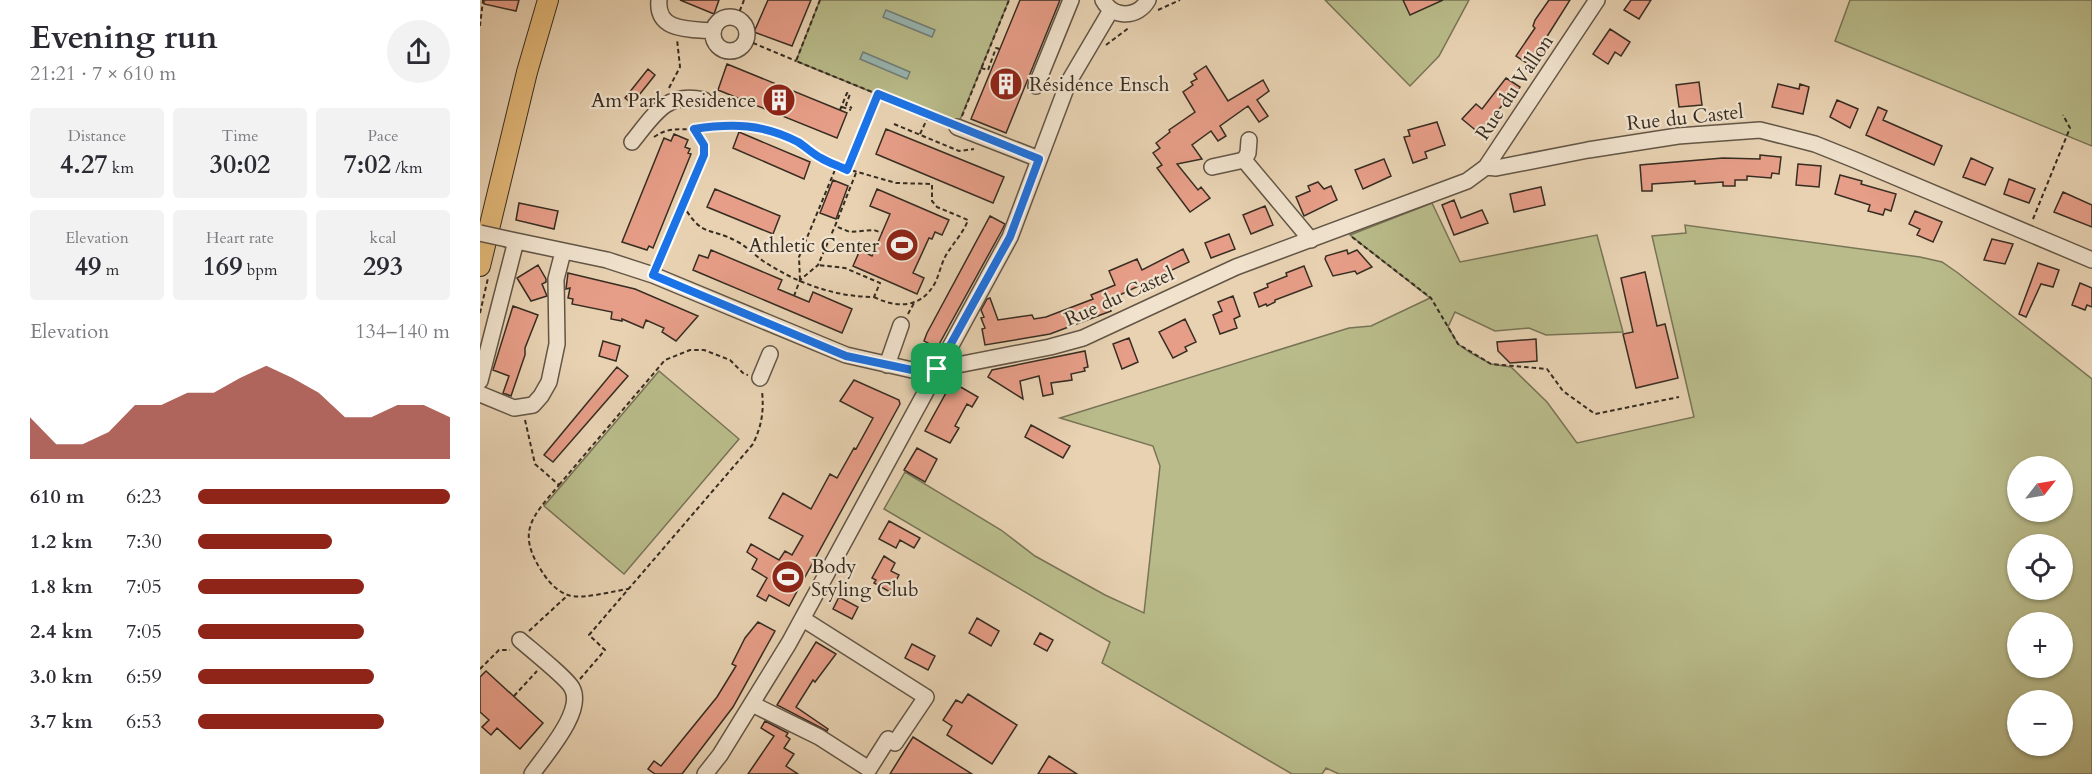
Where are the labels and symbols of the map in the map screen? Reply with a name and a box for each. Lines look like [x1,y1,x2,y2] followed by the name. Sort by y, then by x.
[1469,29,1560,145] street label: Rue du Vallon
[988,66,1024,102] building icon: Résidence Ensch
[1029,71,1169,98] place label: Résidence Ensch
[761,82,797,118] building icon: Am Park Residence
[591,87,756,114] place label: Am Park Residence
[1625,98,1745,137] street label: Rue du Castel
[884,227,920,263] sports icon: Athletic Center
[748,232,880,259] place label: Athletic Center
[1060,260,1178,333] street label: Rue du Castel
[911,343,962,394] pin
[2007,456,2073,522] north arrow
[811,553,919,603] place label: Body Styling Club
[770,559,806,595] sports icon: Body Styling Club

